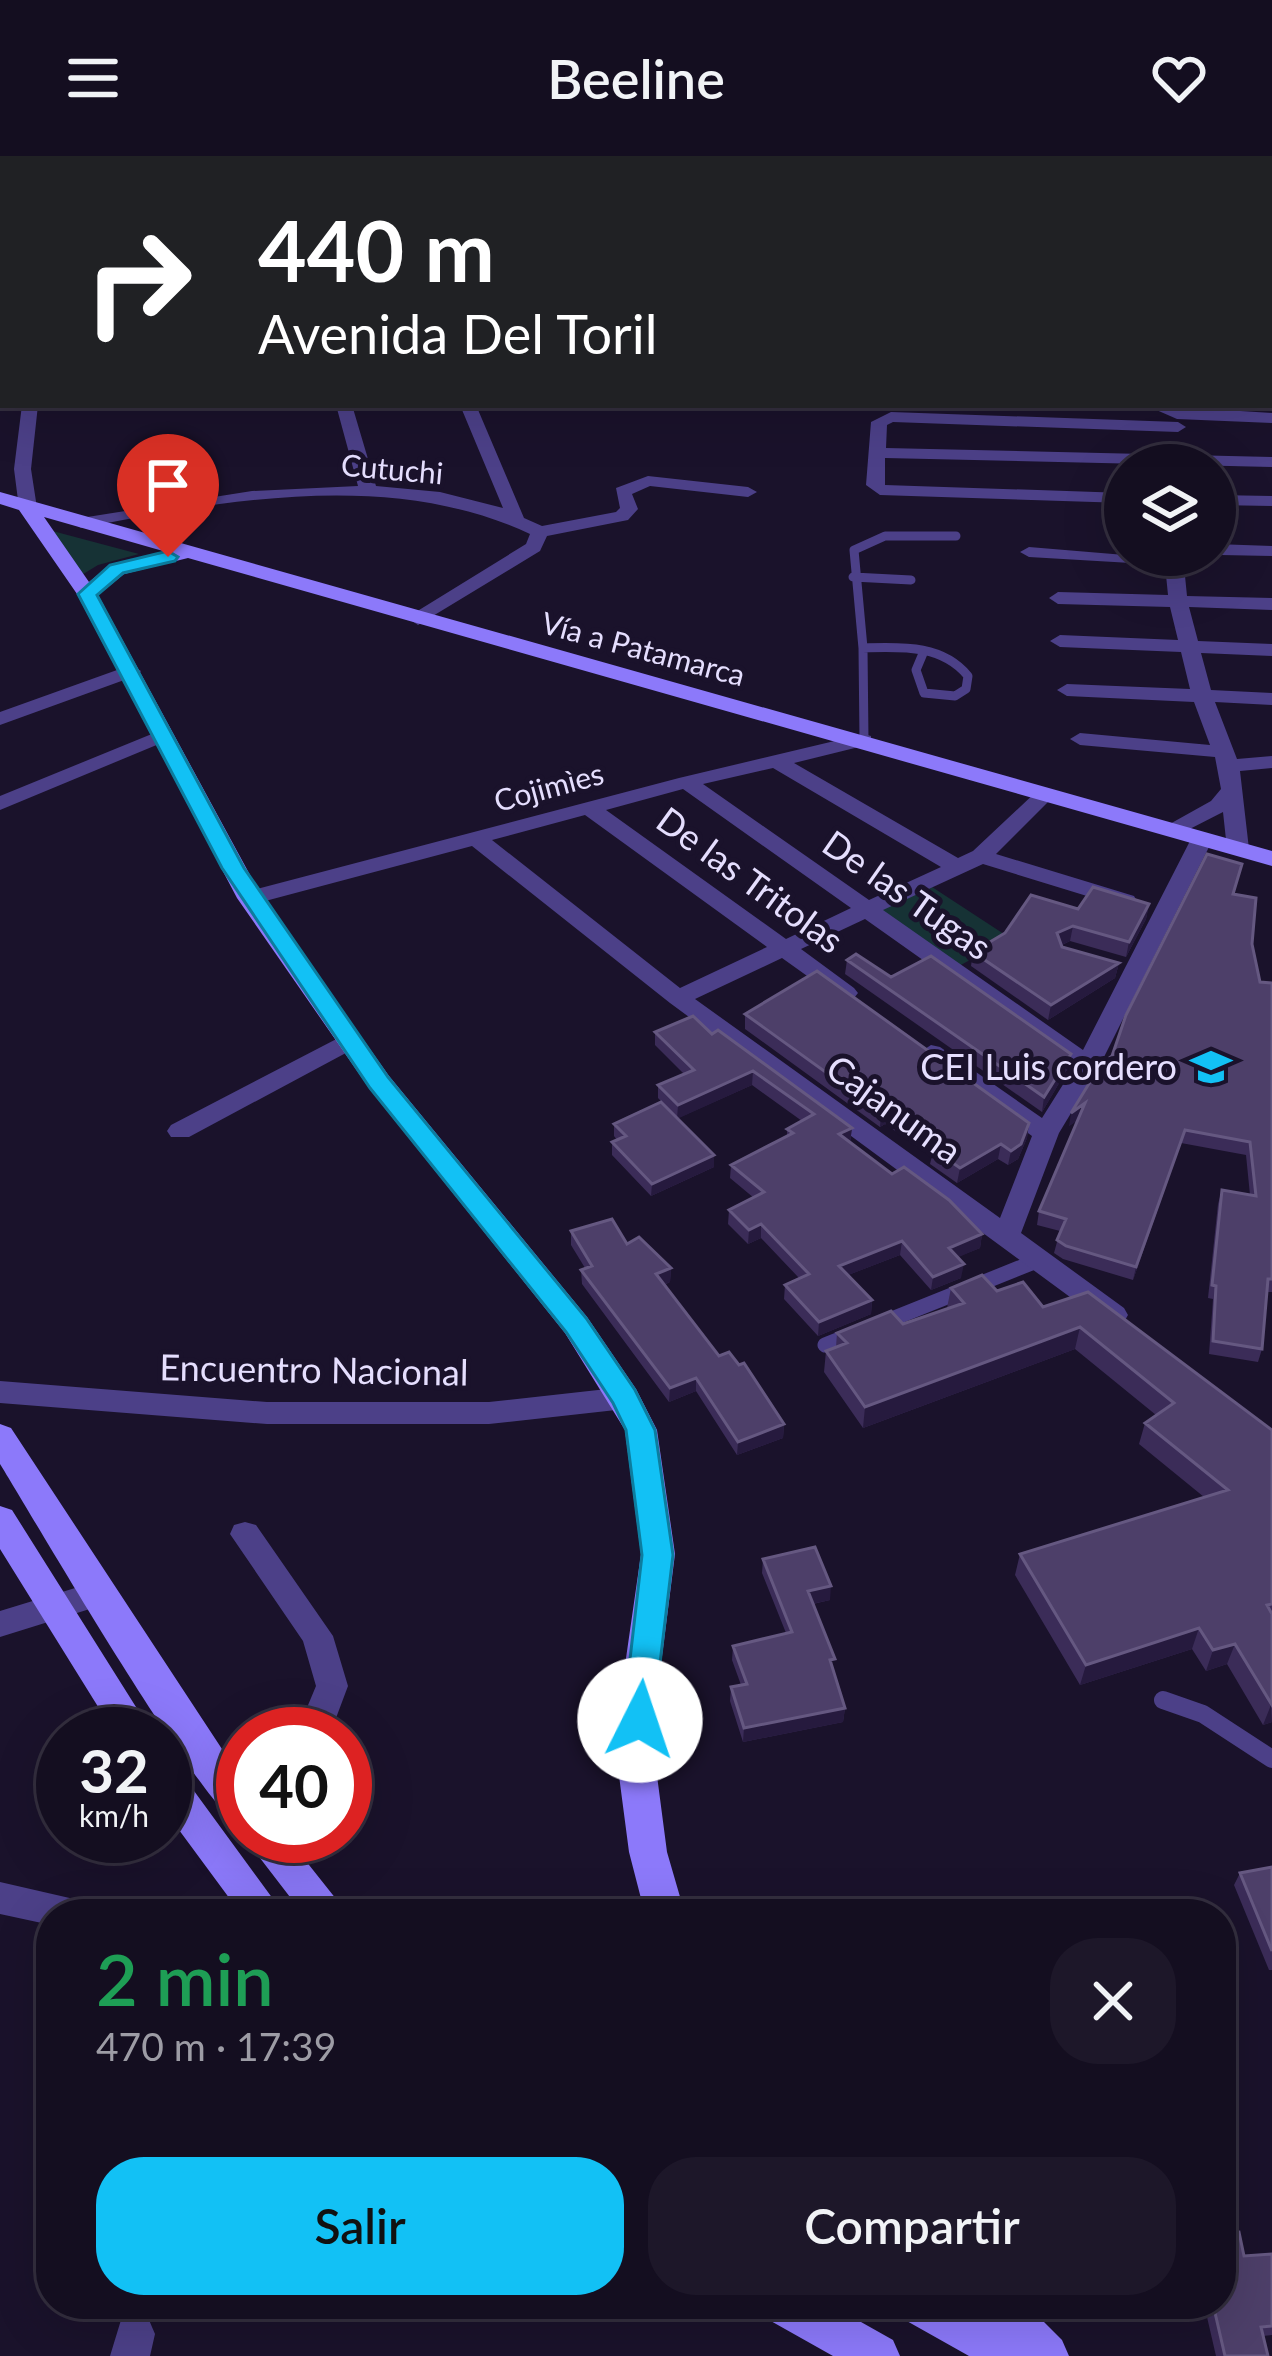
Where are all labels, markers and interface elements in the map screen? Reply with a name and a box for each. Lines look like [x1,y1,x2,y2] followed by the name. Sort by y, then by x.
[60,45,126,111] icon: menu
[1146,45,1212,111] icon: heart
[547,46,725,111] text: Beeline
[258,199,495,300] text: 440 m
[60,204,216,360] icon: right
[258,301,657,366] text: Avenida Del Toril
[117,434,219,557] pin
[1104,444,1236,576] map controls
[1104,444,1236,576] button: layers
[340,446,445,490] street label: Cutuchi
[135,452,201,518] icon: arrive
[538,604,749,693] street label: Vía a Patamarca
[490,754,607,818] street label: Cojimìes
[649,797,852,962] street label: De las Tritolas
[815,820,1000,968] street label: De las Tugas
[920,1044,1177,1088] place label: CEI Luis cordero
[1188,1044,1234,1090] school or university icon: CEI Luis cordero
[818,1045,971,1172] street label: Cajanuma
[159,1344,469,1394] street label: Encuentro Nacional
[577,1657,703,1783] position arrow
[216,1707,372,1863] speed limit sign: 40
[79,1734,149,1806] text: 32
[79,1797,149,1833] text: km/h
[96,1935,274,2021] text: 2 min
[1050,1938,1176,2064] button: close
[96,2023,336,2069] text: 470 m · 17:39
[96,2157,624,2295] button: Salir
[648,2157,1176,2295] button: Compartir

